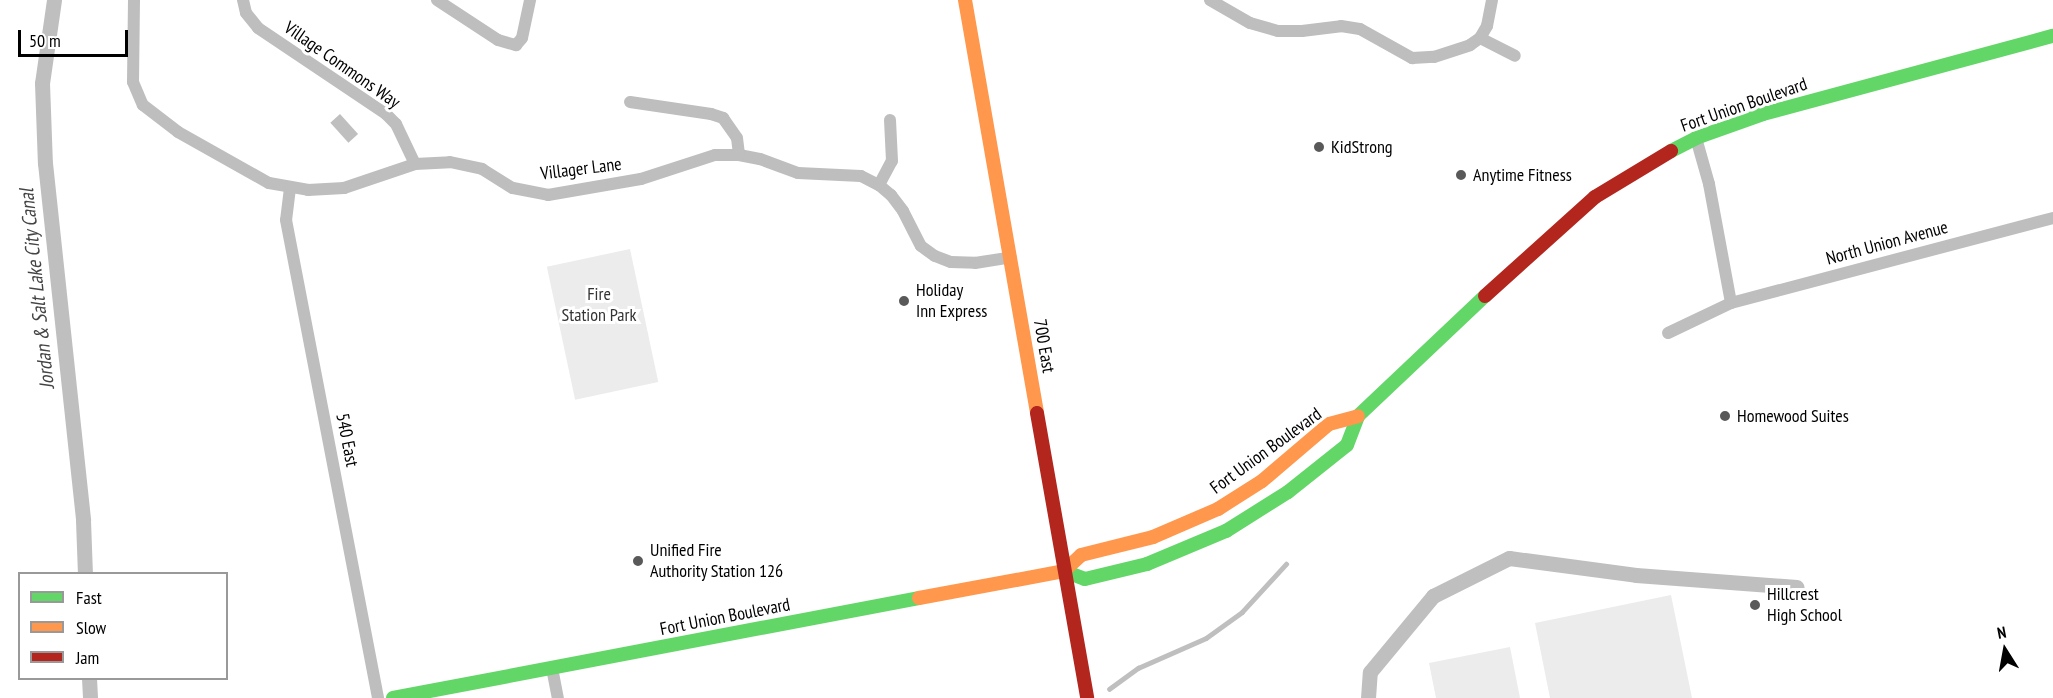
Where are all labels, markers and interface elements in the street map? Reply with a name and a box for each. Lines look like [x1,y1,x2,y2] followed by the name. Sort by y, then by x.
[280,17,404,113] street label: Village Commons Way
[21,18,130,56] scale bar
[29,29,61,52] text: 50 m
[1678,73,1810,137] street label: Fort Union Boulevard
[1331,136,1393,158] place label: KidStrong
[1312,140,1326,154] marker: KidStrong
[539,153,623,185] street label: Villager Lane
[1473,164,1572,186] place label: Anytime Fitness
[1454,168,1468,182] marker: Anytime Fitness
[15,187,59,391] water label: Jordan & Salt Lake City Canal
[1823,216,1951,270] street label: North Union Avenue
[916,280,987,322] place label: Holiday Inn Express
[562,284,636,326] park label: Fire Station Park
[897,294,911,308] marker: Holiday Inn Express
[1029,317,1059,375] street label: 700 East
[1206,403,1326,499] street label: Fort Union Boulevard
[1737,405,1849,427] place label: Homewood Suites
[1718,409,1732,423] marker: Homewood Suites
[331,411,363,469] street label: 540 East
[650,540,784,582] place label: Unified Fire Authority Station 126
[631,554,645,568] marker: Unified Fire Authority Station 126
[18,572,228,680] legend
[1767,584,1842,626] place label: Hillcrest High School
[76,586,102,609] text: Fast
[658,594,792,640] street label: Fort Union Boulevard
[1748,598,1762,612] marker: Hillcrest High School
[76,616,106,639] text: Slow
[1975,620,2035,680] north arrow
[1995,622,2008,643] text: N
[76,646,99,669] text: Jam

